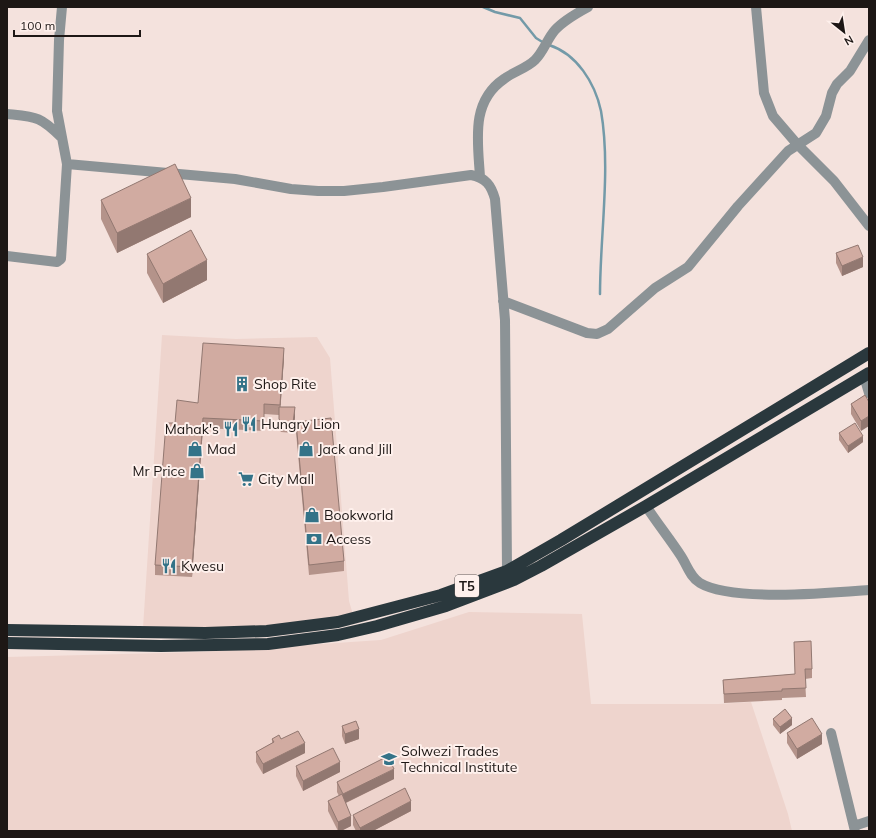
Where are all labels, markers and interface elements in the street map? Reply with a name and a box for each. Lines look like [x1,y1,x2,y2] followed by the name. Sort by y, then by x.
[14,12,140,38] scale bar
[824,12,864,52] north arrow
[20,18,55,33] text: 100 m
[842,33,856,49] text: N
[233,375,251,393] building icon: Shop Rite
[254,375,316,393] place label: Shop Rite
[240,415,258,433] restaurant icon: Hungry Lion
[261,415,340,433] place label: Hungry Lion
[165,420,219,438] place label: Mahak's
[222,420,240,438] restaurant icon: Mahak's
[186,440,204,458] shop icon: Mad
[207,440,236,458] place label: Mad
[297,440,315,458] shop icon: Jack and Jill
[318,440,392,458] place label: Jack and Jill
[132,462,185,480] place label: Mr Price
[188,462,206,480] shop icon: Mr Price
[237,470,255,488] supermarket icon: City Mall
[258,470,314,488] place label: City Mall
[303,506,321,524] shop icon: Bookworld
[324,506,393,524] place label: Bookworld
[305,530,323,548] bank icon: Access
[326,530,371,548] place label: Access
[160,557,178,575] restaurant icon: Kwesu
[181,557,224,575] place label: Kwesu
[455,575,479,597] road number: T5
[401,742,517,776] place label: Solwezi Trades Technical Institute
[380,750,398,768] school or university icon: Solwezi Trades Technical Institute

